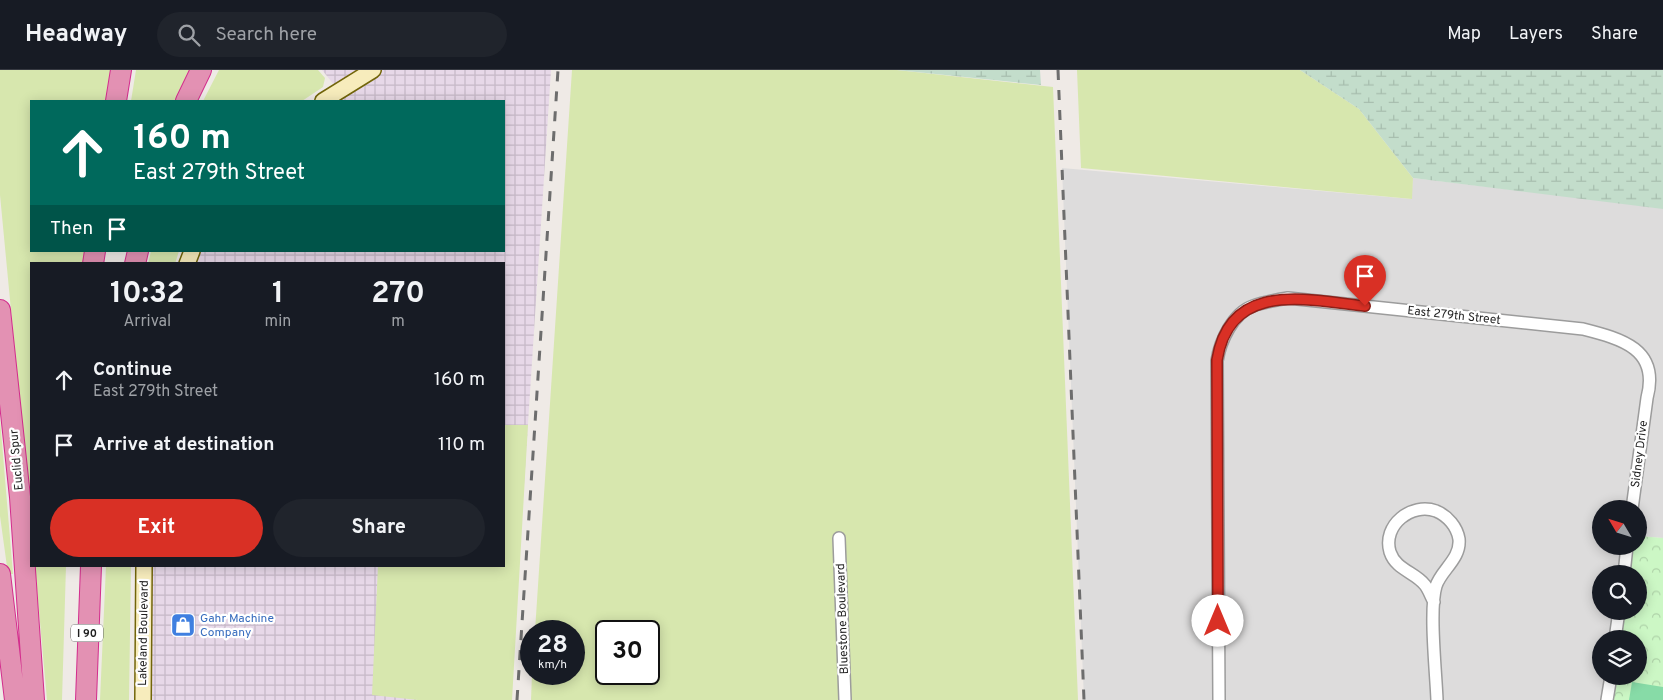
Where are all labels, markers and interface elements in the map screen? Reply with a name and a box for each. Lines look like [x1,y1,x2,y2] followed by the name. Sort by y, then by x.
[157,12,507,57] search box
[25,20,127,50] text: Headway
[175,21,203,49] icon: search
[215,23,317,47] text: Search here
[1447,23,1481,46] text: Map
[1509,23,1563,46] text: Layers
[1591,23,1638,46] text: Share
[133,117,231,161] text: 160 m
[50,120,115,185] icon: ahead
[133,160,305,187] text: East 279th Street
[103,215,131,243] icon: arrive
[50,217,93,241] text: Then
[1344,255,1386,306] pin
[1351,262,1379,290] icon: arrive
[110,276,185,313] text: 10:32
[272,276,284,313] text: 1
[371,276,425,313] text: 270
[1406,303,1501,329] street label: East 279th Street
[123,312,171,332] text: Arrival
[265,312,291,332] text: min
[391,312,405,332] text: m
[93,358,172,382] text: Continue
[50,366,78,394] icon: ahead
[434,368,485,392] text: 160 m
[93,382,218,402] text: East 279th Street
[1628,420,1652,489] street label: Sidney Drive
[6,428,28,491] street label: Euclid Spur
[50,431,78,459] icon: arrive
[93,433,274,457] text: Arrive at destination
[438,433,485,457] text: 110 m
[50,499,263,557] button: Exit
[273,499,485,557] button: Share
[1592,500,1648,555] north arrow
[1592,500,1647,685] map controls
[833,563,853,675] street label: Bluestone Boulevard
[1592,565,1647,620] button: search
[135,580,153,686] street label: Lakeland Boulevard
[1191,594,1243,646] position arrow
[200,611,274,641] place label: Gahr Machine Company
[170,612,196,638] shop icon: Gahr Machine Company
[595,620,660,685] speed limit sign: 30
[71,624,103,642] road number: I 90
[537,630,568,662] text: 28
[1592,630,1647,685] button: layers
[538,657,567,673] text: km/h

